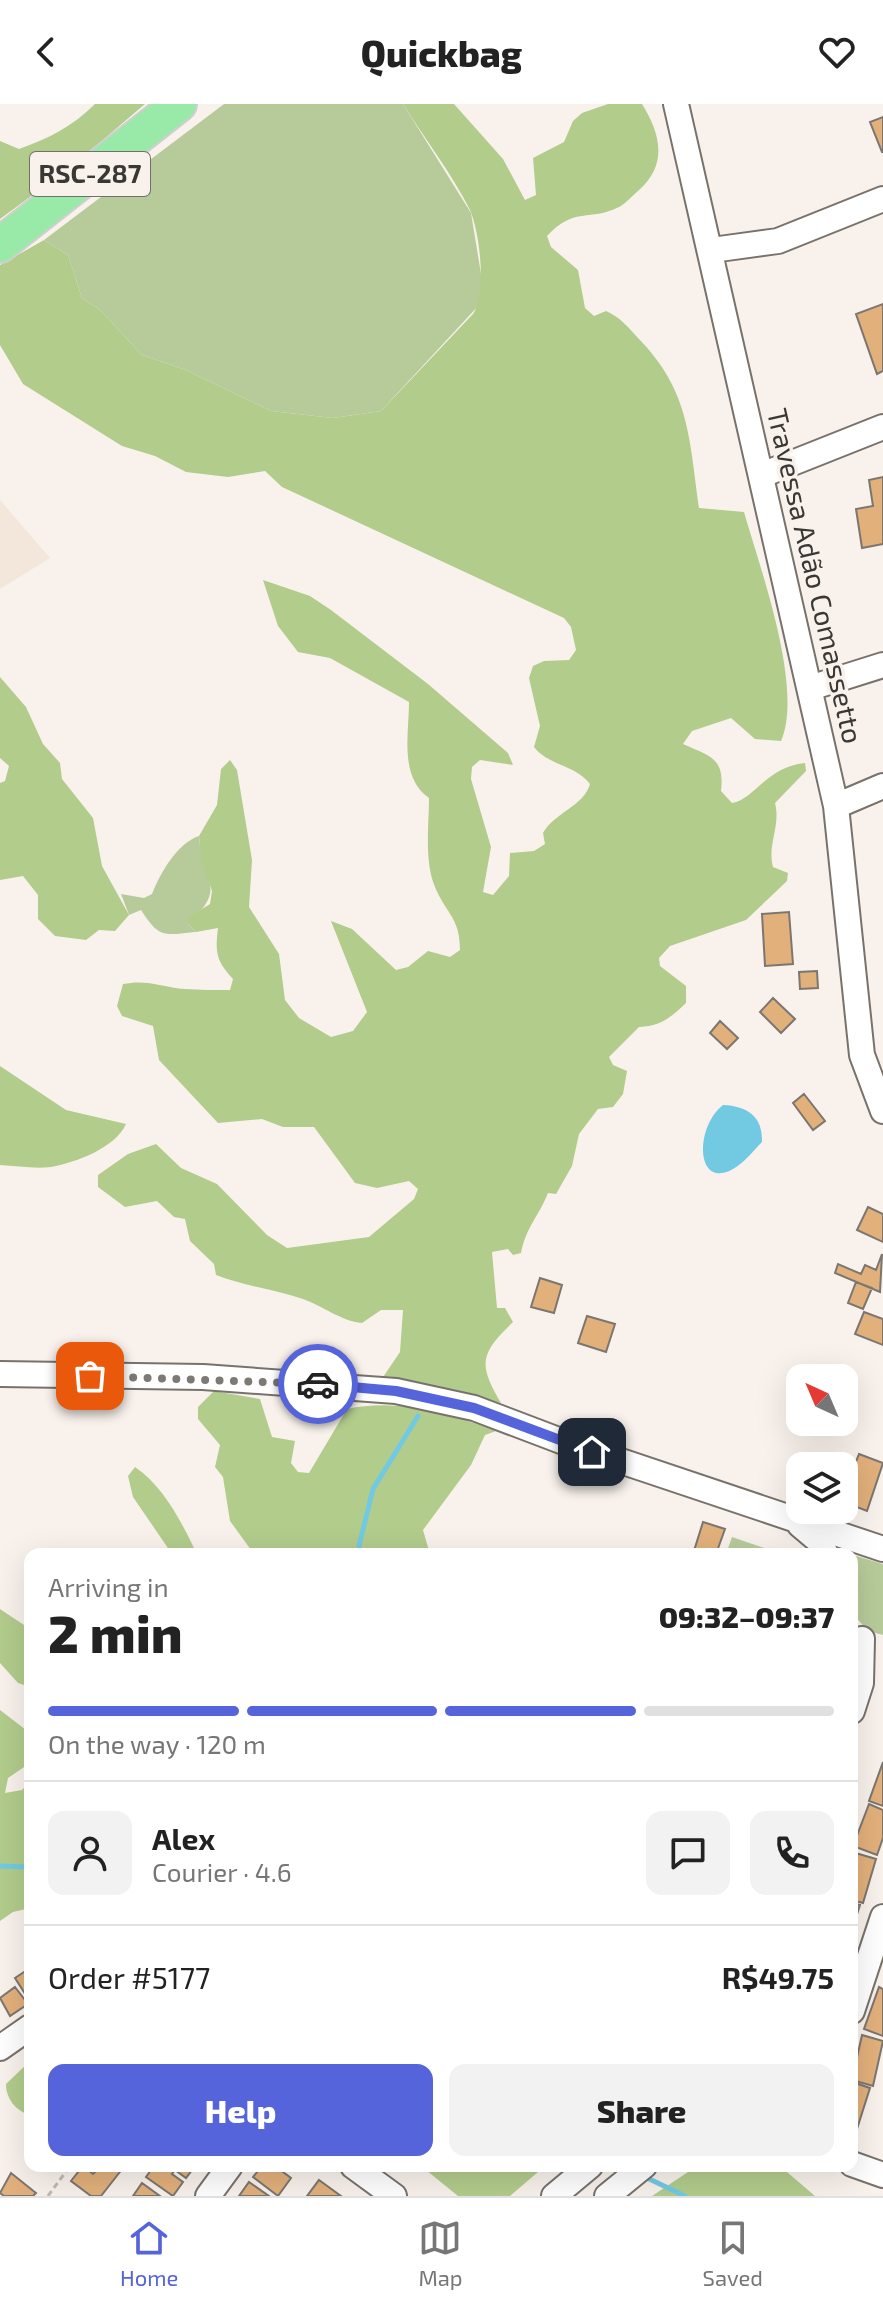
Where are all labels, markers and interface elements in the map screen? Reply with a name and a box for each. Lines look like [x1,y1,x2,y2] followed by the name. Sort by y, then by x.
[24,30,68,74] icon: back
[815,30,859,74] icon: heart
[361,31,522,74] text: Quickbag
[30,152,150,196] road number: RSC-287
[761,405,871,747] street label: Travessa Adão Comassetto
[56,1342,124,1410] pin
[278,1344,358,1424] courier
[68,1354,112,1398] icon: bag
[296,1362,340,1406] icon: car
[786,1364,858,1436] north arrow
[786,1364,858,1524] map controls
[558,1418,626,1486] pin
[570,1430,614,1474] icon: home
[786,1452,858,1524] button: layers
[48,1571,169,1602] text: Arriving in
[659,1598,834,1634] text: 09:32–09:37
[48,1601,183,1663] text: 2 min
[48,1728,266,1759] text: On the way · 120 m
[48,1811,132,1895] button: person
[646,1811,730,1895] button: chat
[750,1811,834,1895] button: phone
[152,1820,215,1856] text: Alex
[152,1856,292,1887] text: Courier · 4.6
[48,1959,210,1995] text: Order #5177
[722,1959,834,1995] text: R$49.75
[48,2064,433,2156] button: Help
[449,2064,834,2156] button: Share
[120,2216,178,2290] tab: Home
[418,2216,463,2290] tab: Map
[703,2216,763,2290] tab: Saved

